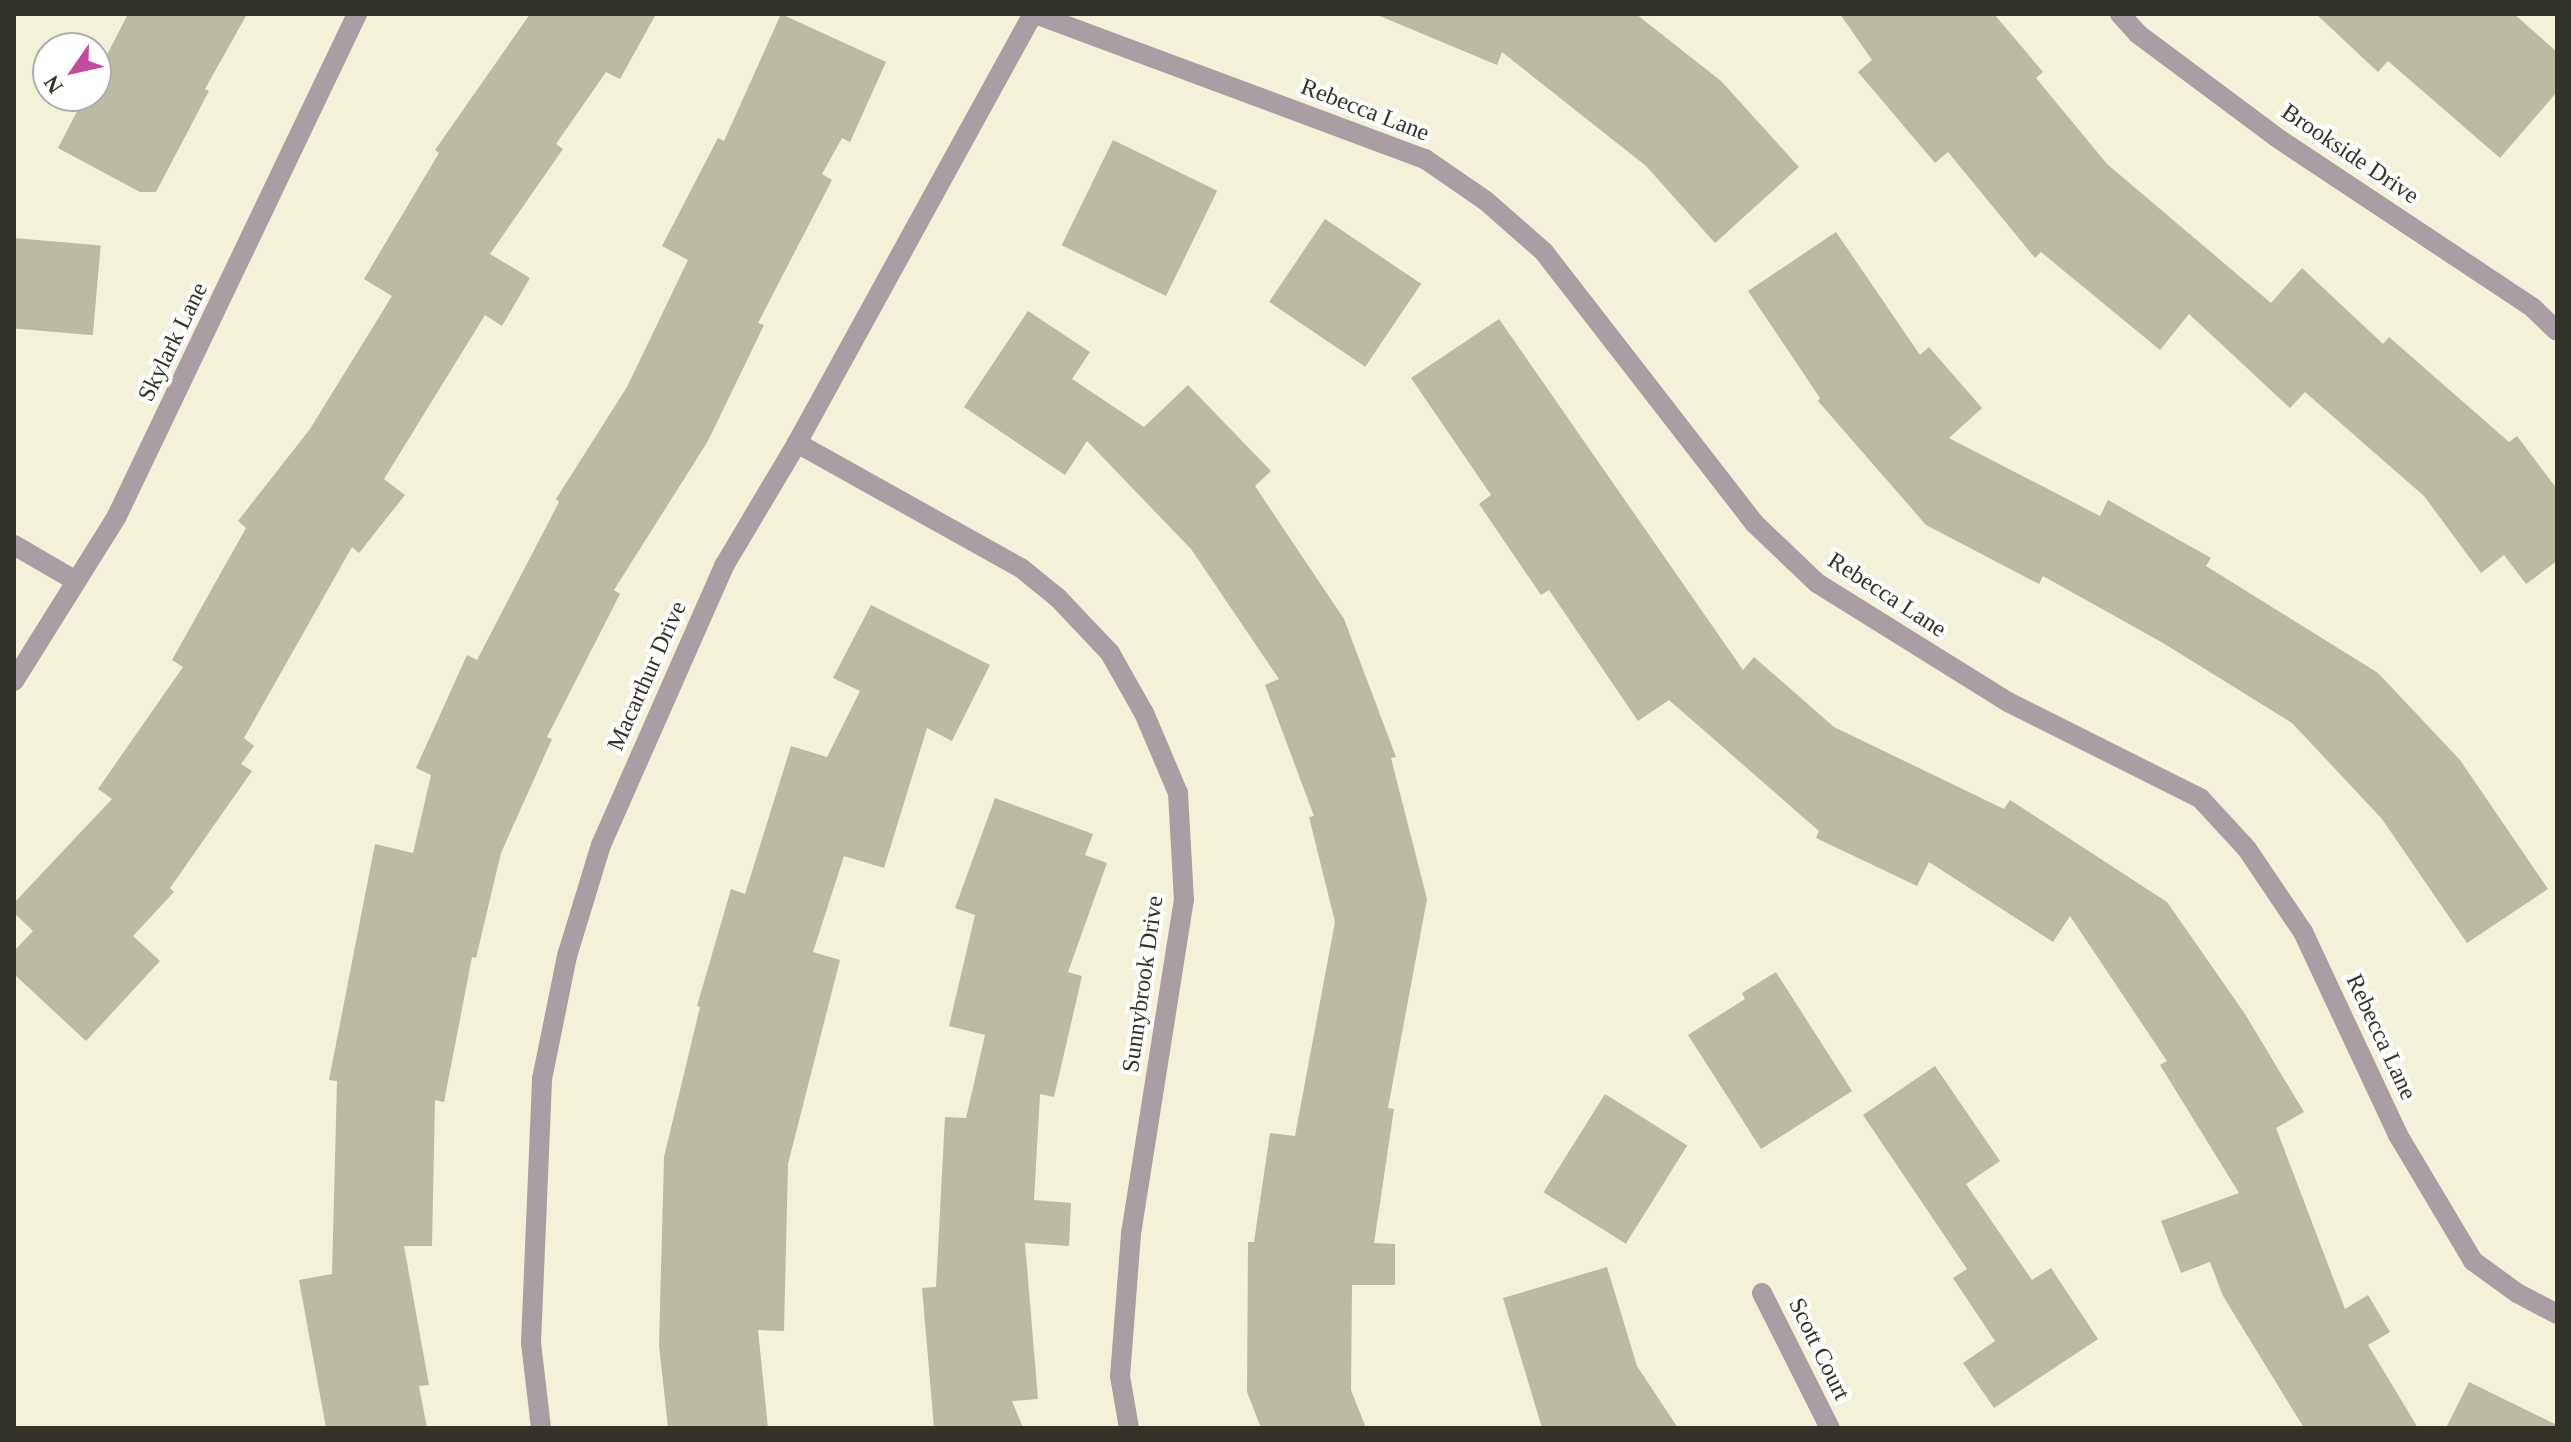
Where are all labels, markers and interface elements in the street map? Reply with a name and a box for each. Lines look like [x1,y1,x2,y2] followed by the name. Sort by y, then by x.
[32,32,112,112] north arrow
[39,71,68,98] text: N
[1297,72,1433,148] street label: Rebecca Lane
[2276,98,2424,210] street label: Brookside Drive
[132,278,214,406] street label: Skylark Lane
[1822,546,1952,644] street label: Rebecca Lane
[601,597,693,755] street label: Macarthur Drive
[1116,894,1170,1074] street label: Sunnybrook Drive
[2339,970,2423,1104] street label: Rebecca Lane
[1782,1293,1856,1405] street label: Scott Court

